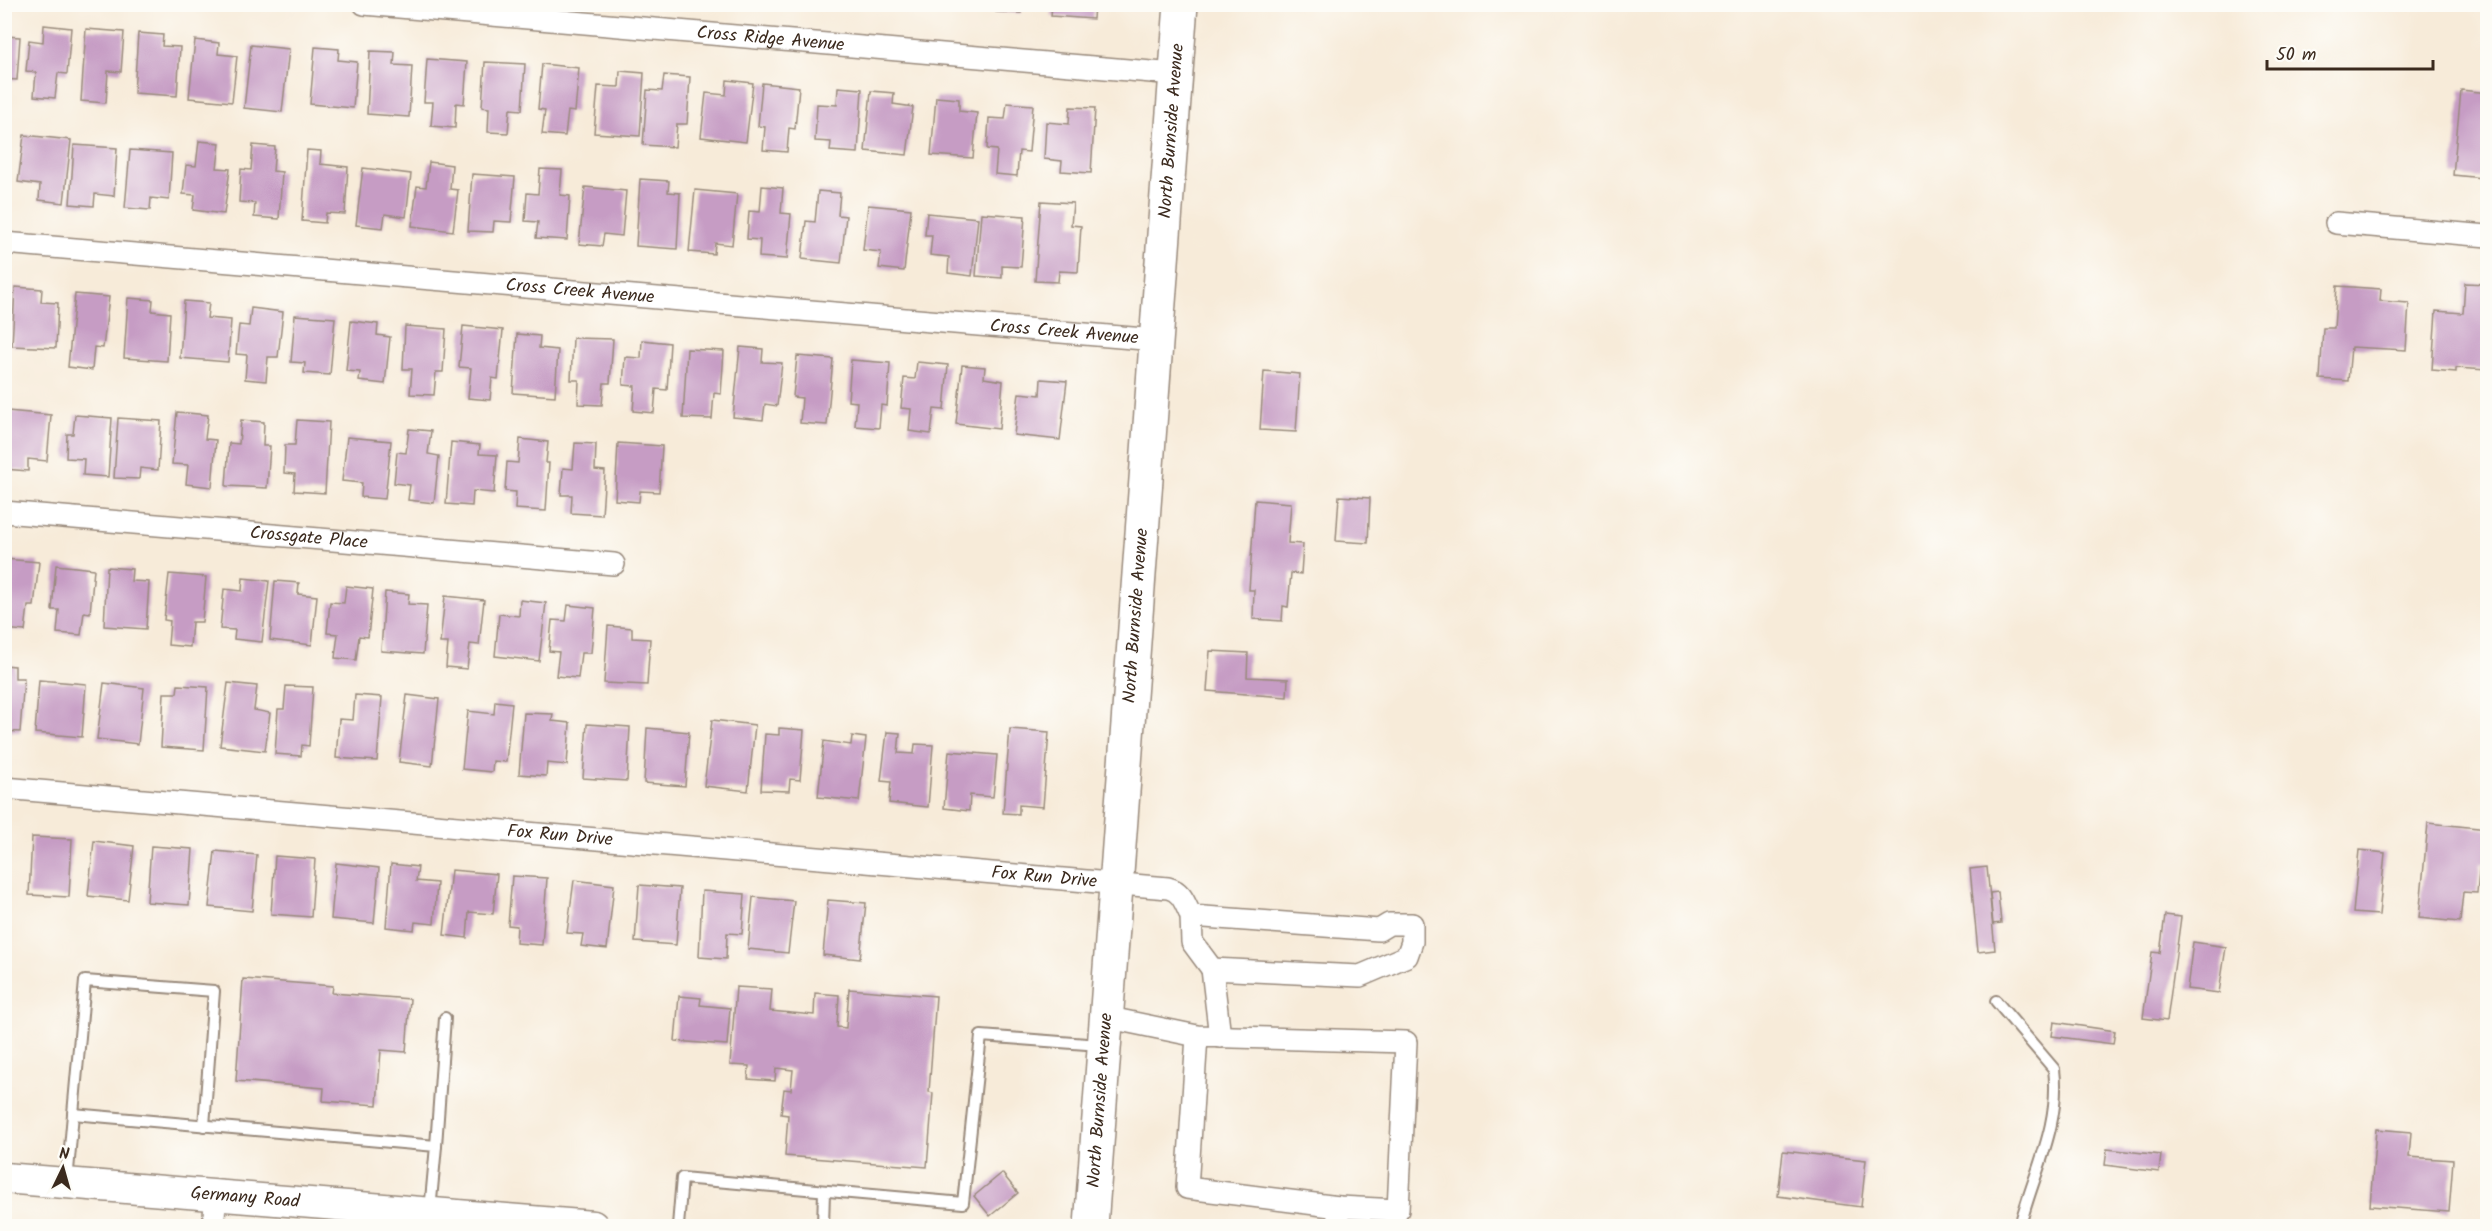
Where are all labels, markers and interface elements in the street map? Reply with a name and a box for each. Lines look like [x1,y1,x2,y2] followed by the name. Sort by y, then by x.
[695,18,846,60] street label: Cross Ridge Avenue
[2267,33,2434,71] scale bar
[2276,41,2316,70] text: 50 m
[1151,43,1193,219] street label: North Burnside Avenue
[504,271,656,312] street label: Cross Creek Avenue
[989,312,1140,353] street label: Cross Creek Avenue
[249,519,369,557] street label: Crossgate Place
[1115,527,1157,704] street label: North Burnside Avenue
[506,817,614,855] street label: Fox Run Drive
[990,858,1098,896] street label: Fox Run Drive
[1079,1012,1121,1189] street label: North Burnside Avenue
[33,1138,93,1198] north arrow
[58,1142,70,1167] text: N
[190,1179,302,1217] street label: Germany Road

